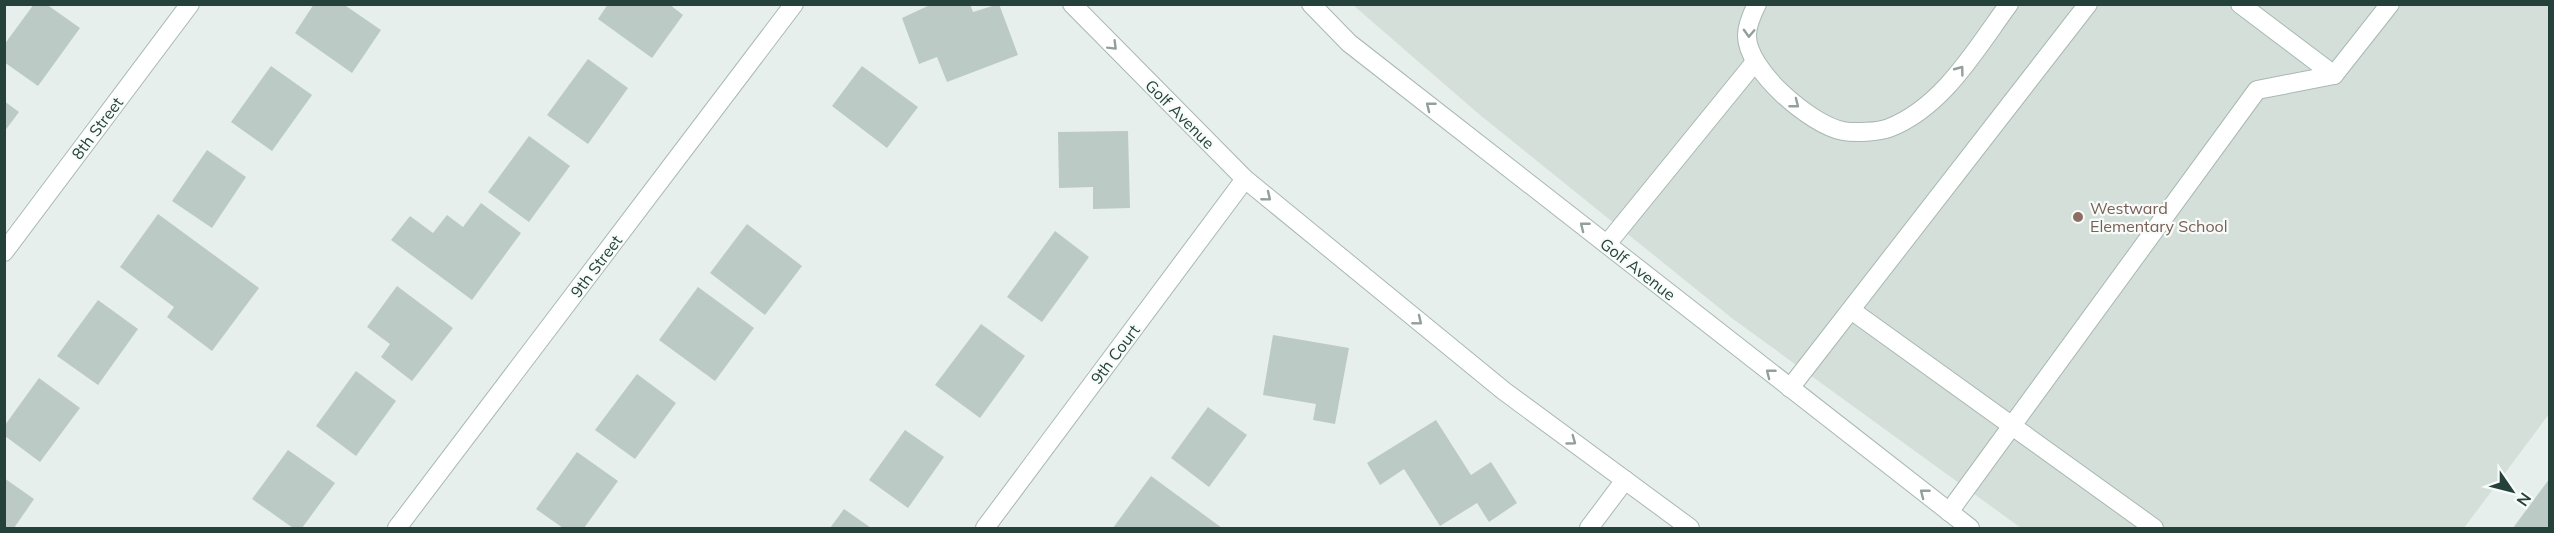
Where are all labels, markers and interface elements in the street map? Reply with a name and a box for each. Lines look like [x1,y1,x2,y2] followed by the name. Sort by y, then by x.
[1743,29,1755,38] one-way arrow
[1106,39,1117,50] one-way arrow
[1953,66,1964,77] one-way arrow
[1141,75,1219,153] street label: Golf Avenue
[67,93,127,163] street label: 8th Street
[1788,97,1799,108] one-way arrow
[1426,103,1437,114] one-way arrow
[1260,190,1271,201] one-way arrow
[2090,198,2228,236] place label: Westward Elementary School
[2071,210,2085,224] marker: Westward Elementary School
[1580,223,1591,234] one-way arrow
[566,231,626,301] street label: 9th Street
[1596,233,1680,305] street label: Golf Avenue
[1411,314,1422,325] one-way arrow
[1086,320,1144,388] street label: 9th Court
[1766,369,1777,380] one-way arrow
[1565,434,1576,445] one-way arrow
[2482,461,2542,521] north arrow
[1920,489,1931,500] one-way arrow
[2513,489,2536,510] text: N

